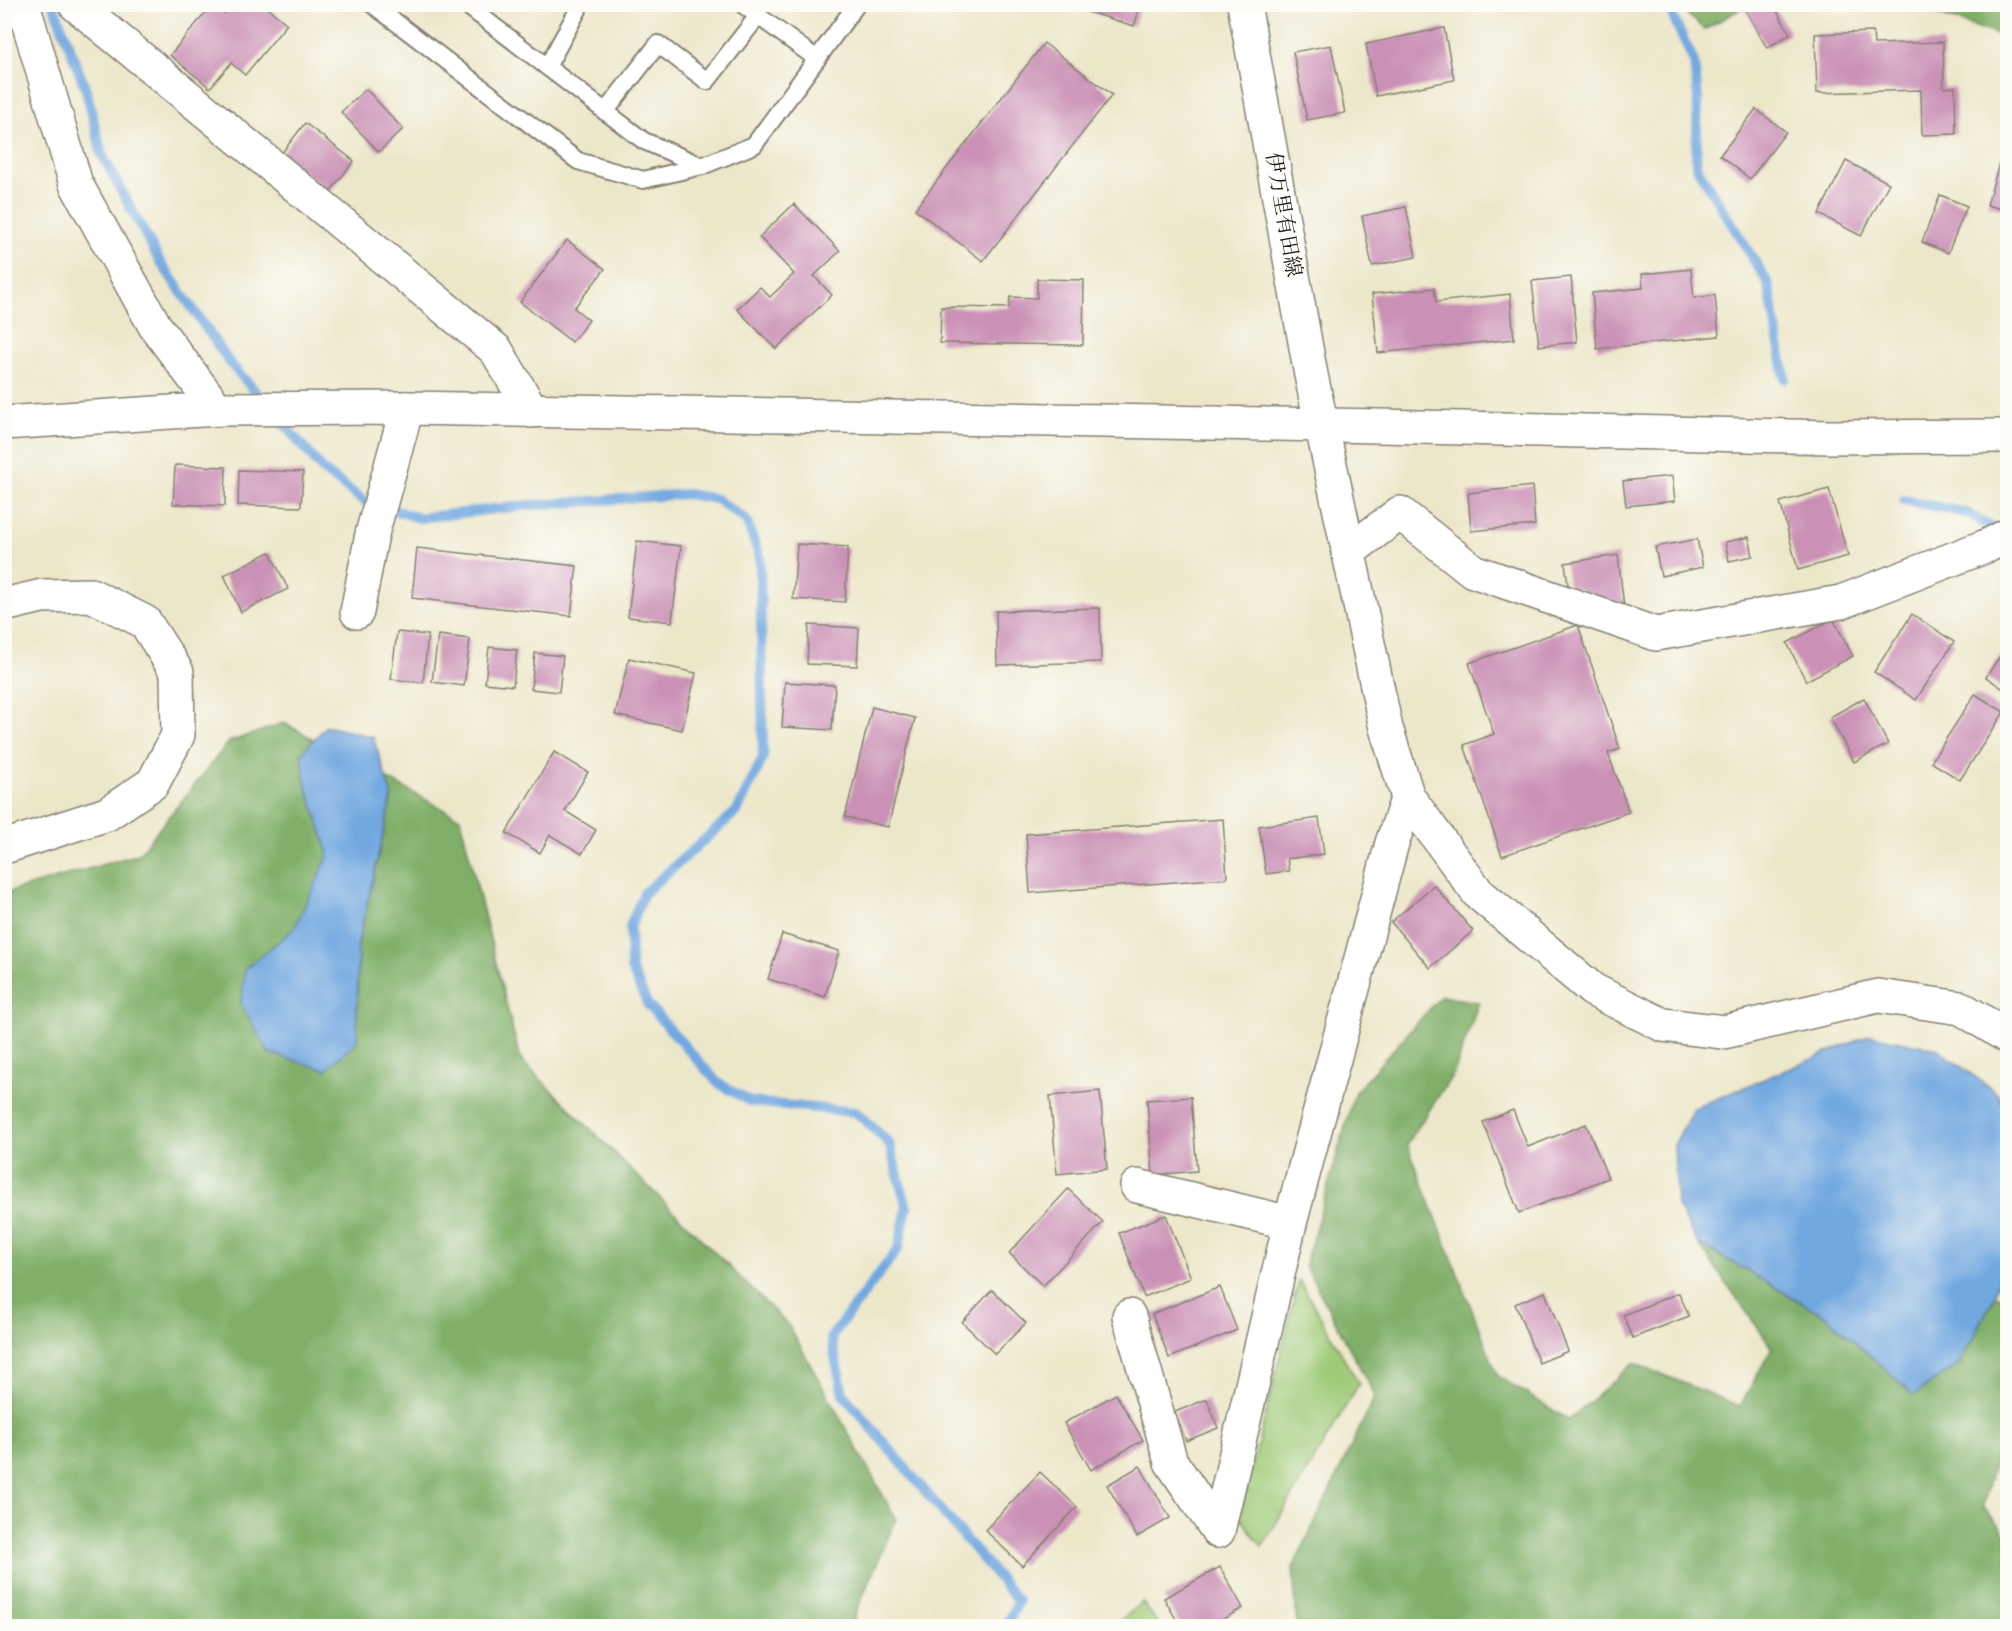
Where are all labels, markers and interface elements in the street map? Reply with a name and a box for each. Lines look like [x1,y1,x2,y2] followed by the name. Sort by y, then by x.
[1256,150,1308,280] street label: 伊万里有田線

